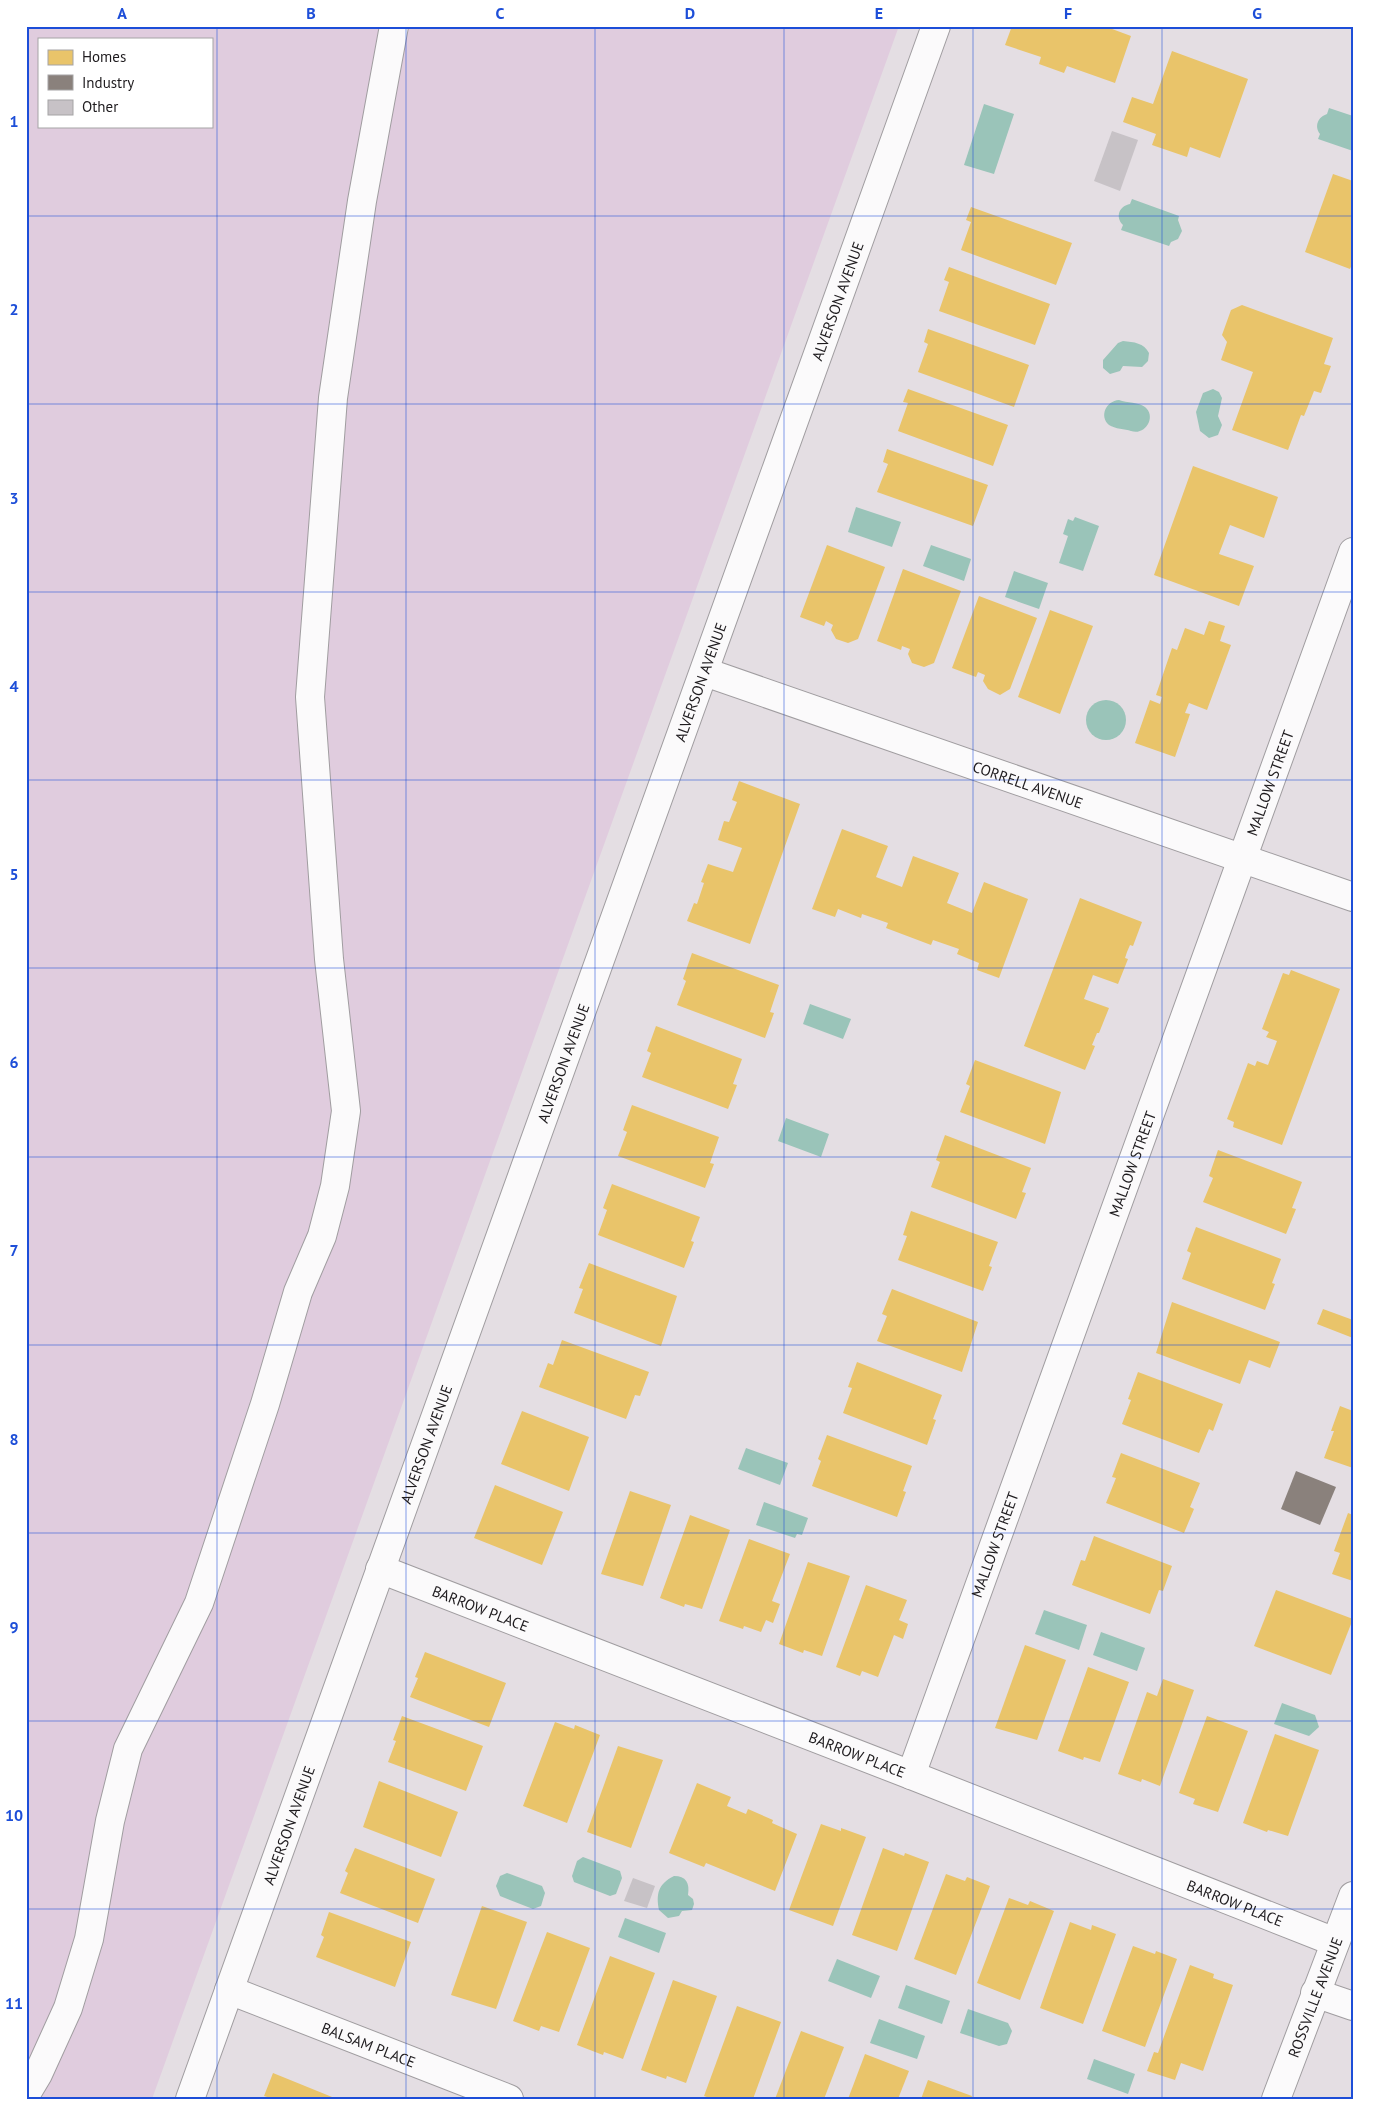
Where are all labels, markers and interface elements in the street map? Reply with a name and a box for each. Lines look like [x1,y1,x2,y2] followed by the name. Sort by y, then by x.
[117,3,127,23] text: A
[306,3,316,23] text: B
[496,3,505,23] text: C
[685,3,695,23] text: D
[875,3,883,23] text: E
[1064,3,1072,23] text: F
[1252,3,1262,23] text: G
[38,38,212,128] legend
[82,47,126,66] text: Homes
[82,73,134,92] text: Industry
[82,97,118,116] text: Other
[9,111,19,131] text: 1
[807,239,867,363] street label: ALVERSON AVENUE
[9,299,19,319] text: 2
[9,488,19,508] text: 3
[670,620,730,744] street label: ALVERSON AVENUE
[9,676,19,696] text: 4
[1242,727,1298,838] street label: MALLOW STREET
[970,756,1086,812] street label: CORRELL AVENUE
[9,864,19,884] text: 5
[533,1001,593,1125] street label: ALVERSON AVENUE
[9,1052,19,1072] text: 6
[1104,1108,1160,1219] street label: MALLOW STREET
[9,1240,19,1260] text: 7
[396,1382,456,1506] street label: ALVERSON AVENUE
[9,1429,19,1449] text: 8
[966,1489,1022,1600] street label: MALLOW STREET
[430,1581,532,1635] street label: BARROW PLACE
[9,1617,19,1637] text: 9
[806,1727,908,1781] street label: BARROW PLACE
[258,1763,319,1887] street label: ALVERSON AVENUE
[5,1805,23,1825] text: 10
[1184,1875,1286,1930] street label: BARROW PLACE
[1283,1934,1346,2060] street label: ROSSVILLE AVENUE
[5,1993,23,2013] text: 11
[319,2018,418,2071] street label: BALSAM PLACE

